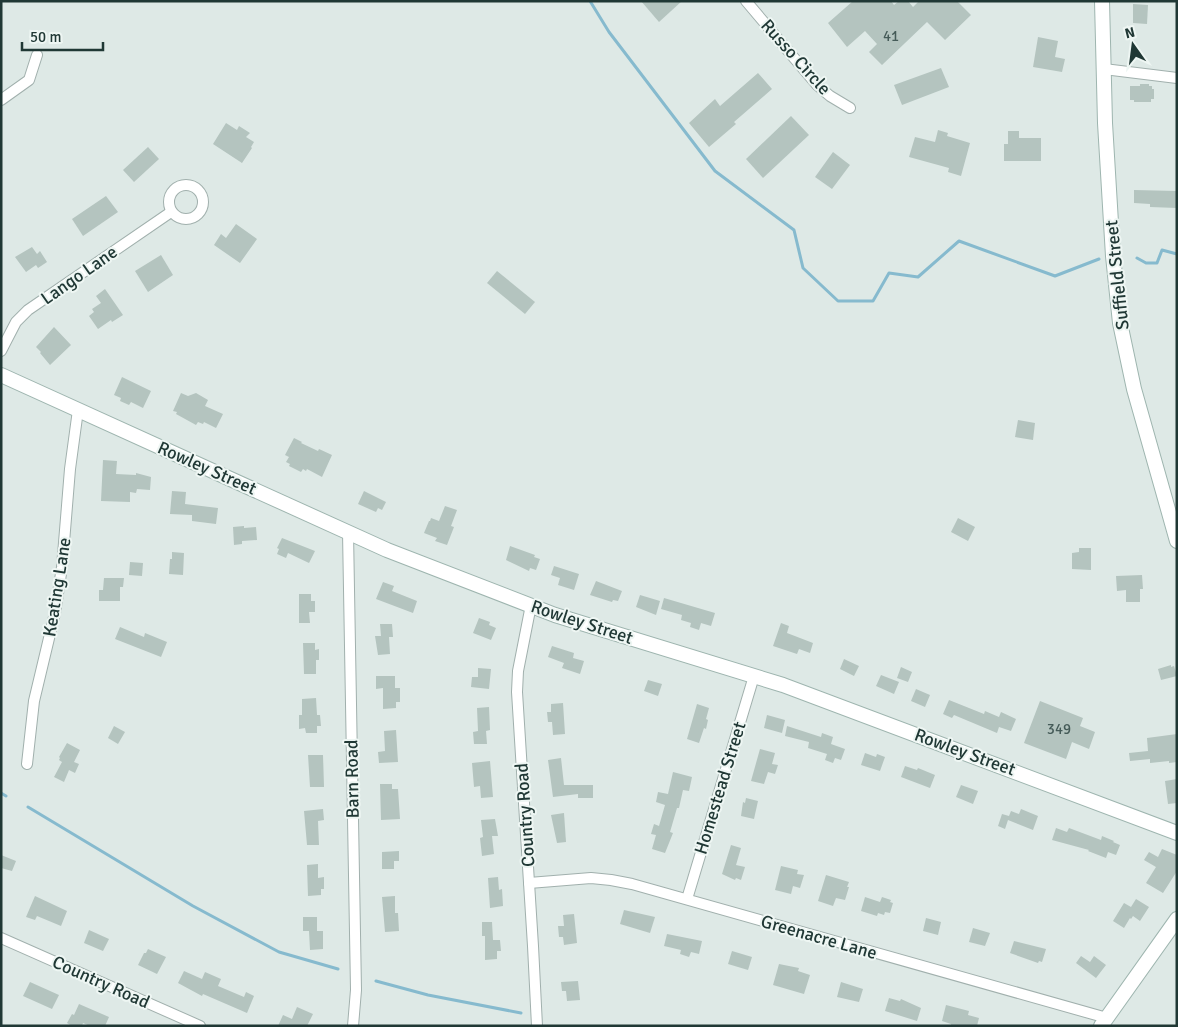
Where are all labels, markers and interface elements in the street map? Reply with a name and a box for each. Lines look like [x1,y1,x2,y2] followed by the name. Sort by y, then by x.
[756,15,836,99] street label: Russo Circle
[22,20,104,52] scale bar
[1108,20,1158,70] north arrow
[1123,23,1137,42] text: N
[883,27,899,45] house number: 41
[30,28,61,46] text: 50 m
[1100,219,1134,331] street label: Suffield Street
[37,241,121,309] street label: Lango Lane
[154,436,260,500] street label: Rowley Street
[38,536,76,638] street label: Keating Lane
[528,595,636,649] street label: Rowley Street
[689,719,751,857] street label: Homestead Street
[1047,720,1071,738] house number: 349
[911,724,1019,780] street label: Rowley Street
[340,739,364,819] street label: Barn Road
[510,762,540,868] street label: Country Road
[758,910,880,964] street label: Greenacre Lane
[49,951,153,1013] street label: Country Road

